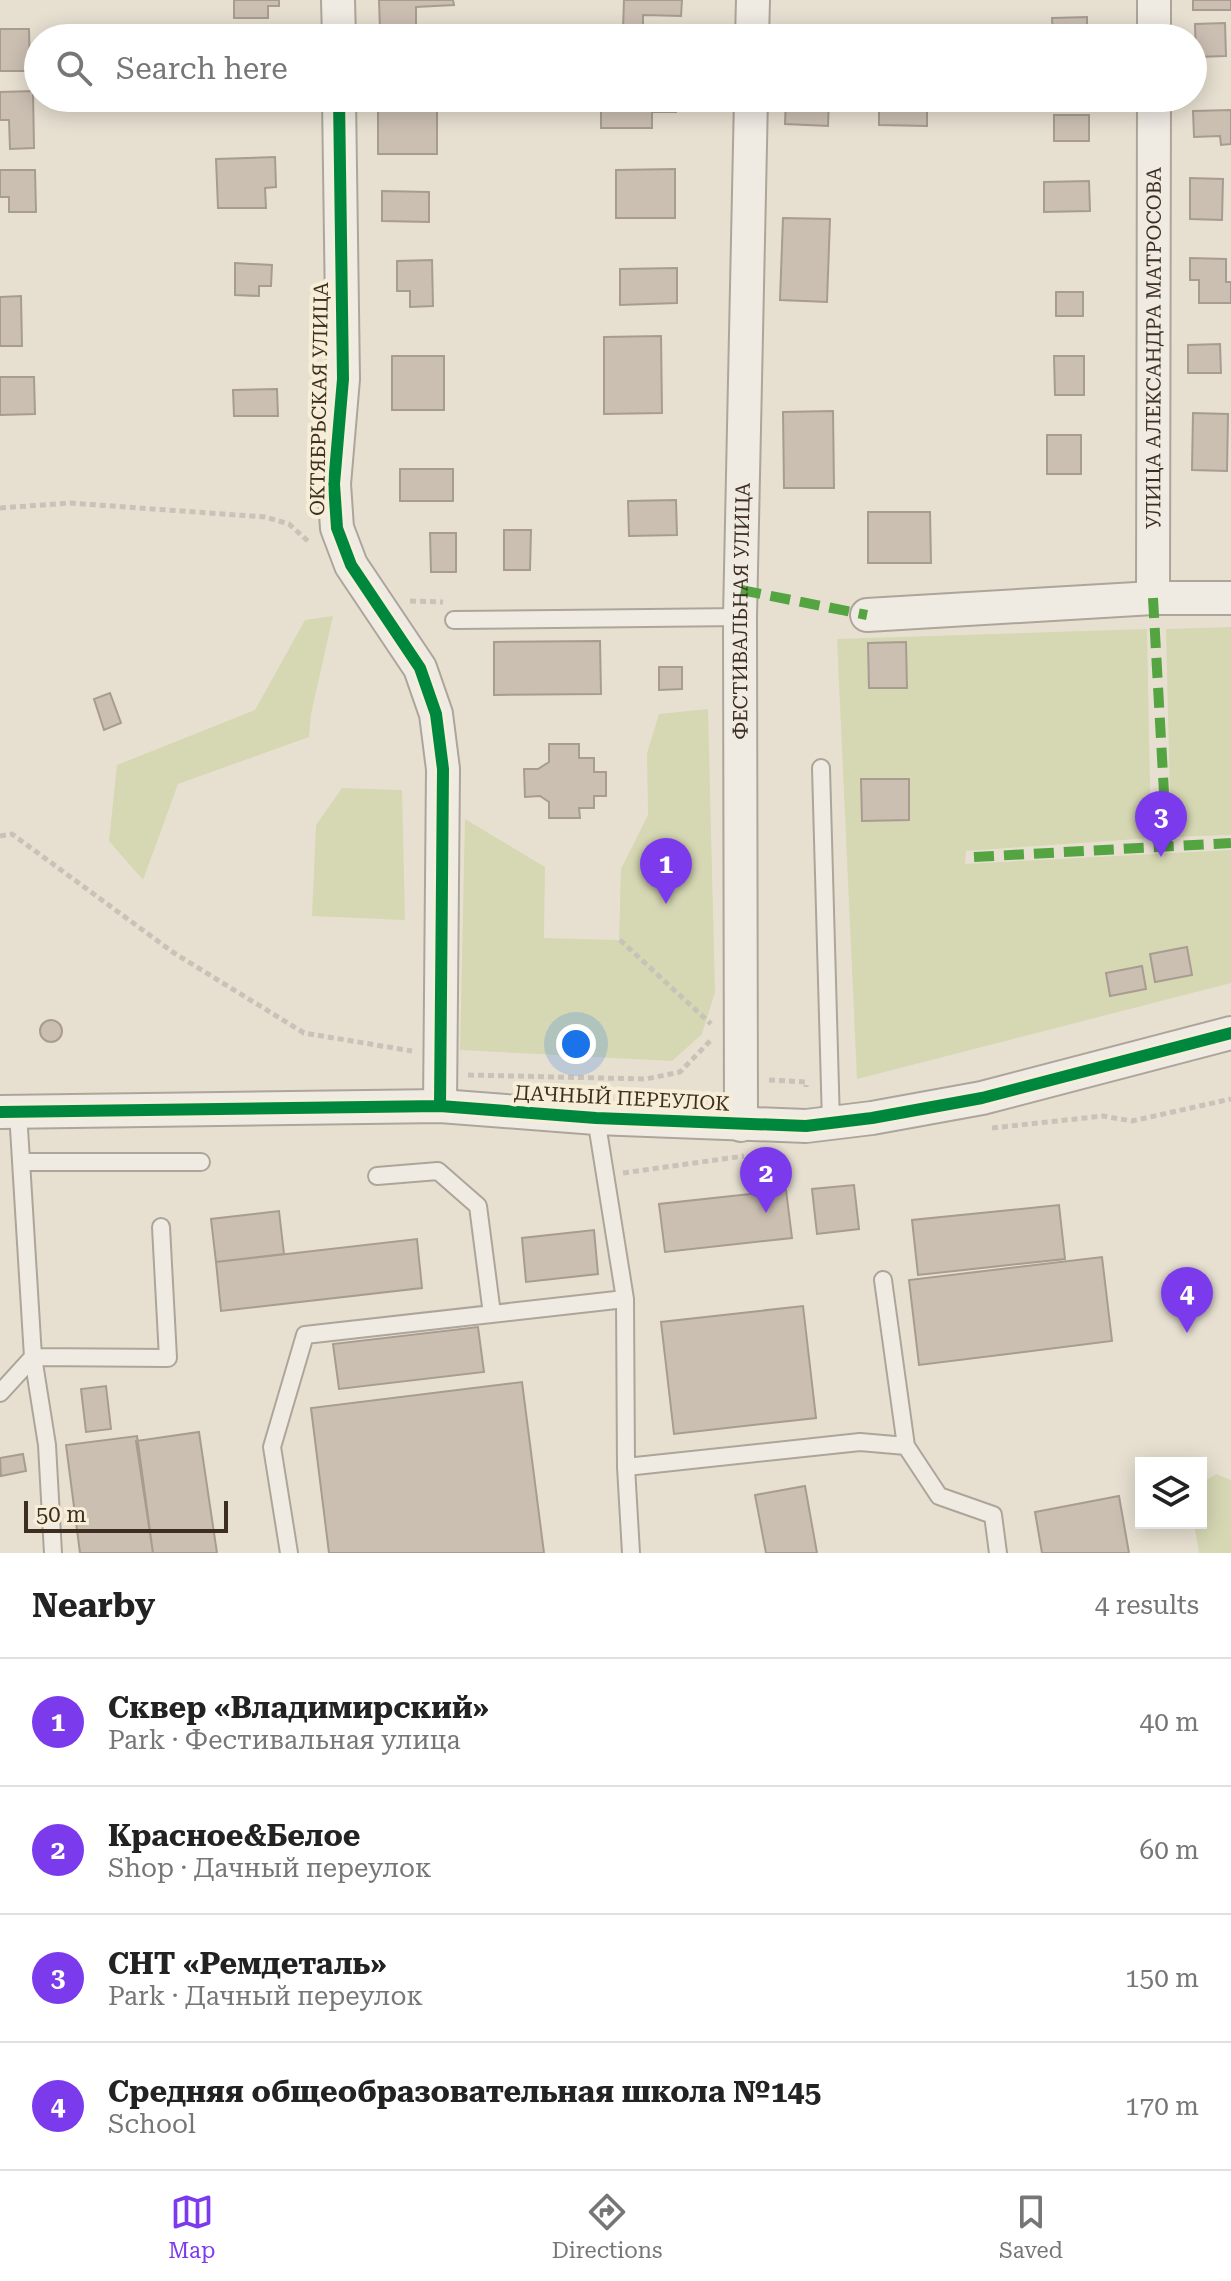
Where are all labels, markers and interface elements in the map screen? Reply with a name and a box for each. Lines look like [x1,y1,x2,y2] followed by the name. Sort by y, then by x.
[24,24,1207,112] search box
[52,46,96,90] icon: search
[116,51,288,86] text: Search here
[1141,167,1166,529] street label: УЛИЦА АЛЕКСАНДРА МАТРОСОВА
[305,282,333,516] street label: ОКТЯБРЬСКАЯ УЛИЦА
[728,482,755,740] street label: ФЕСТИВАЛЬНАЯ УЛИЦА
[1135,791,1187,857] pin: 3
[640,838,692,904] pin: 1
[556,1024,596,1064] your location
[514,1080,731,1116] street label: ДАЧНЫЙ ПЕРЕУЛОК
[740,1147,792,1213] pin: 2
[1161,1267,1213,1333] pin: 4
[1135,1457,1207,1529] map controls
[1135,1457,1207,1529] button: layers
[24,1497,228,1533] scale bar
[36,1502,86,1527] text: 50 m
[32,1585,155,1625] text: Nearby
[1095,1590,1199,1620] text: 4 results
[108,1690,489,1725] text: Сквер «Владимирский»
[51,1707,65,1737] text: 1
[1140,1707,1199,1737] text: 40 m
[108,1725,460,1755] text: Park · Фестивальная улица
[108,1818,360,1853] text: Красное&Белое
[51,1835,65,1865] text: 2
[1140,1835,1199,1865] text: 60 m
[108,1853,432,1883] text: Shop · Дачный переулок
[108,1946,387,1981] text: СНТ «Ремдеталь»
[51,1963,65,1993] text: 3
[1125,1963,1199,1993] text: 150 m
[108,1981,423,2011] text: Park · Дачный переулок
[108,2074,821,2109] text: Средняя общеобразовательная школа №145
[51,2091,65,2121] text: 4
[1125,2091,1199,2121] text: 170 m
[108,2109,196,2139] text: School
[168,2190,215,2263] tab: Map
[552,2190,662,2263] tab: Directions
[999,2190,1063,2263] tab: Saved

